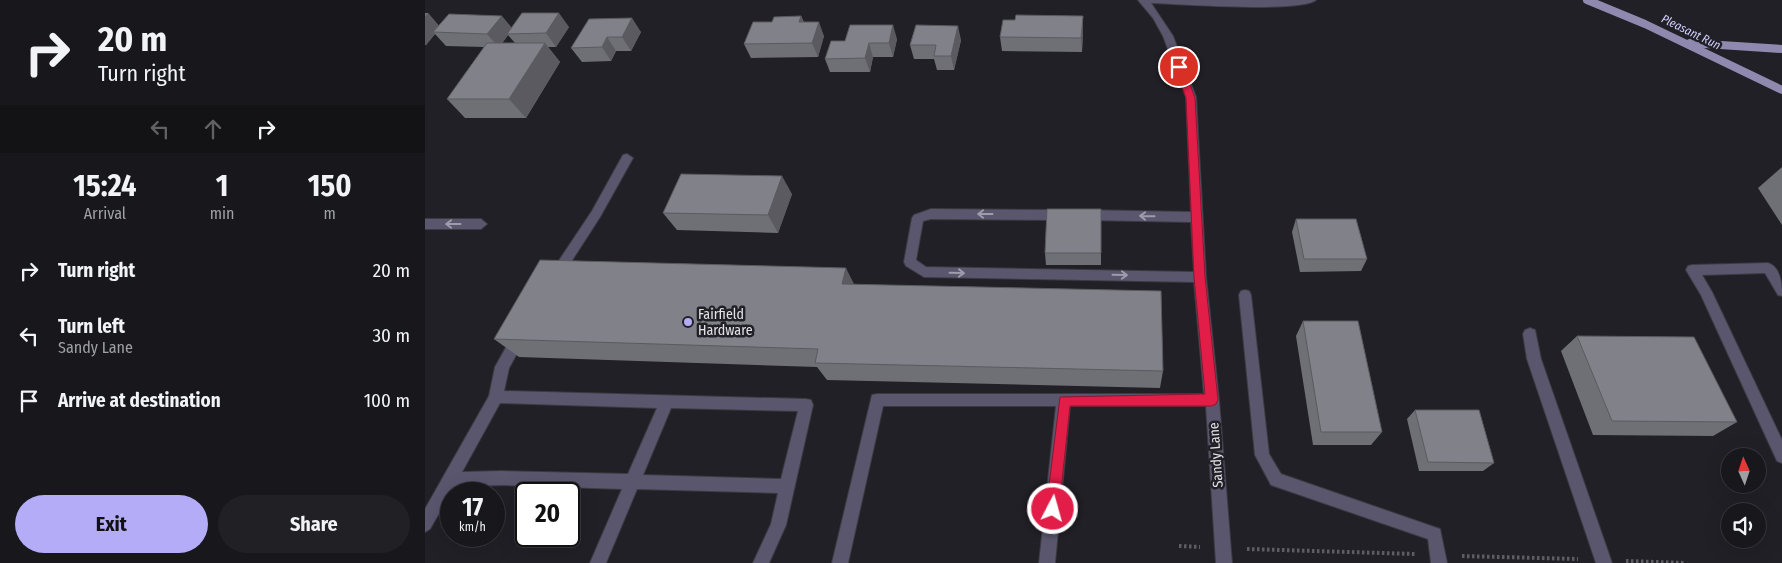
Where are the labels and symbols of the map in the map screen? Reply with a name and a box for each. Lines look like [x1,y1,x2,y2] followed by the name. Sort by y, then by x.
[1659,12,1723,52] water label: Pleasant Run
[1158,46,1200,88] pin
[977,209,994,219] one-way arrow
[1140,211,1156,221] one-way arrow
[445,219,462,229] one-way arrow
[949,268,965,278] one-way arrow
[1112,271,1128,280] one-way arrow
[698,306,753,339] place label: Fairfield Hardware
[682,316,694,328] marker: Fairfield Hardware
[1205,422,1227,488] street label: Sandy Lane
[1721,448,1766,492] north arrow
[515,482,580,547] speed limit sign: 20
[1026,482,1078,534] position arrow

